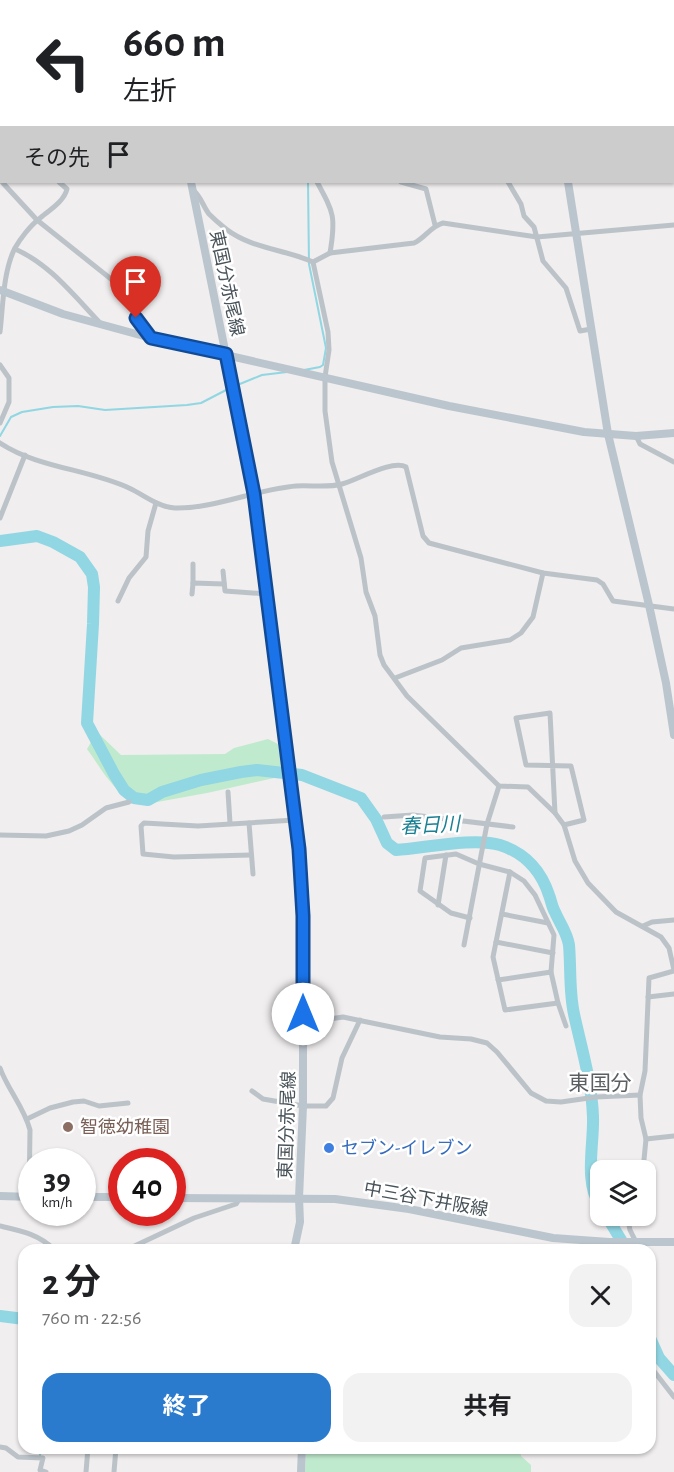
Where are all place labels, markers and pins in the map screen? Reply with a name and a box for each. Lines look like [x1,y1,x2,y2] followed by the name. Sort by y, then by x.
[110,256,161,318] pin
[80,1117,170,1137] place label: 智徳幼稚園
[61,1120,75,1134] marker: 智徳幼稚園
[341,1138,473,1158] place label: セブン-イレブン
[322,1141,336,1155] marker: セブン-イレブン

